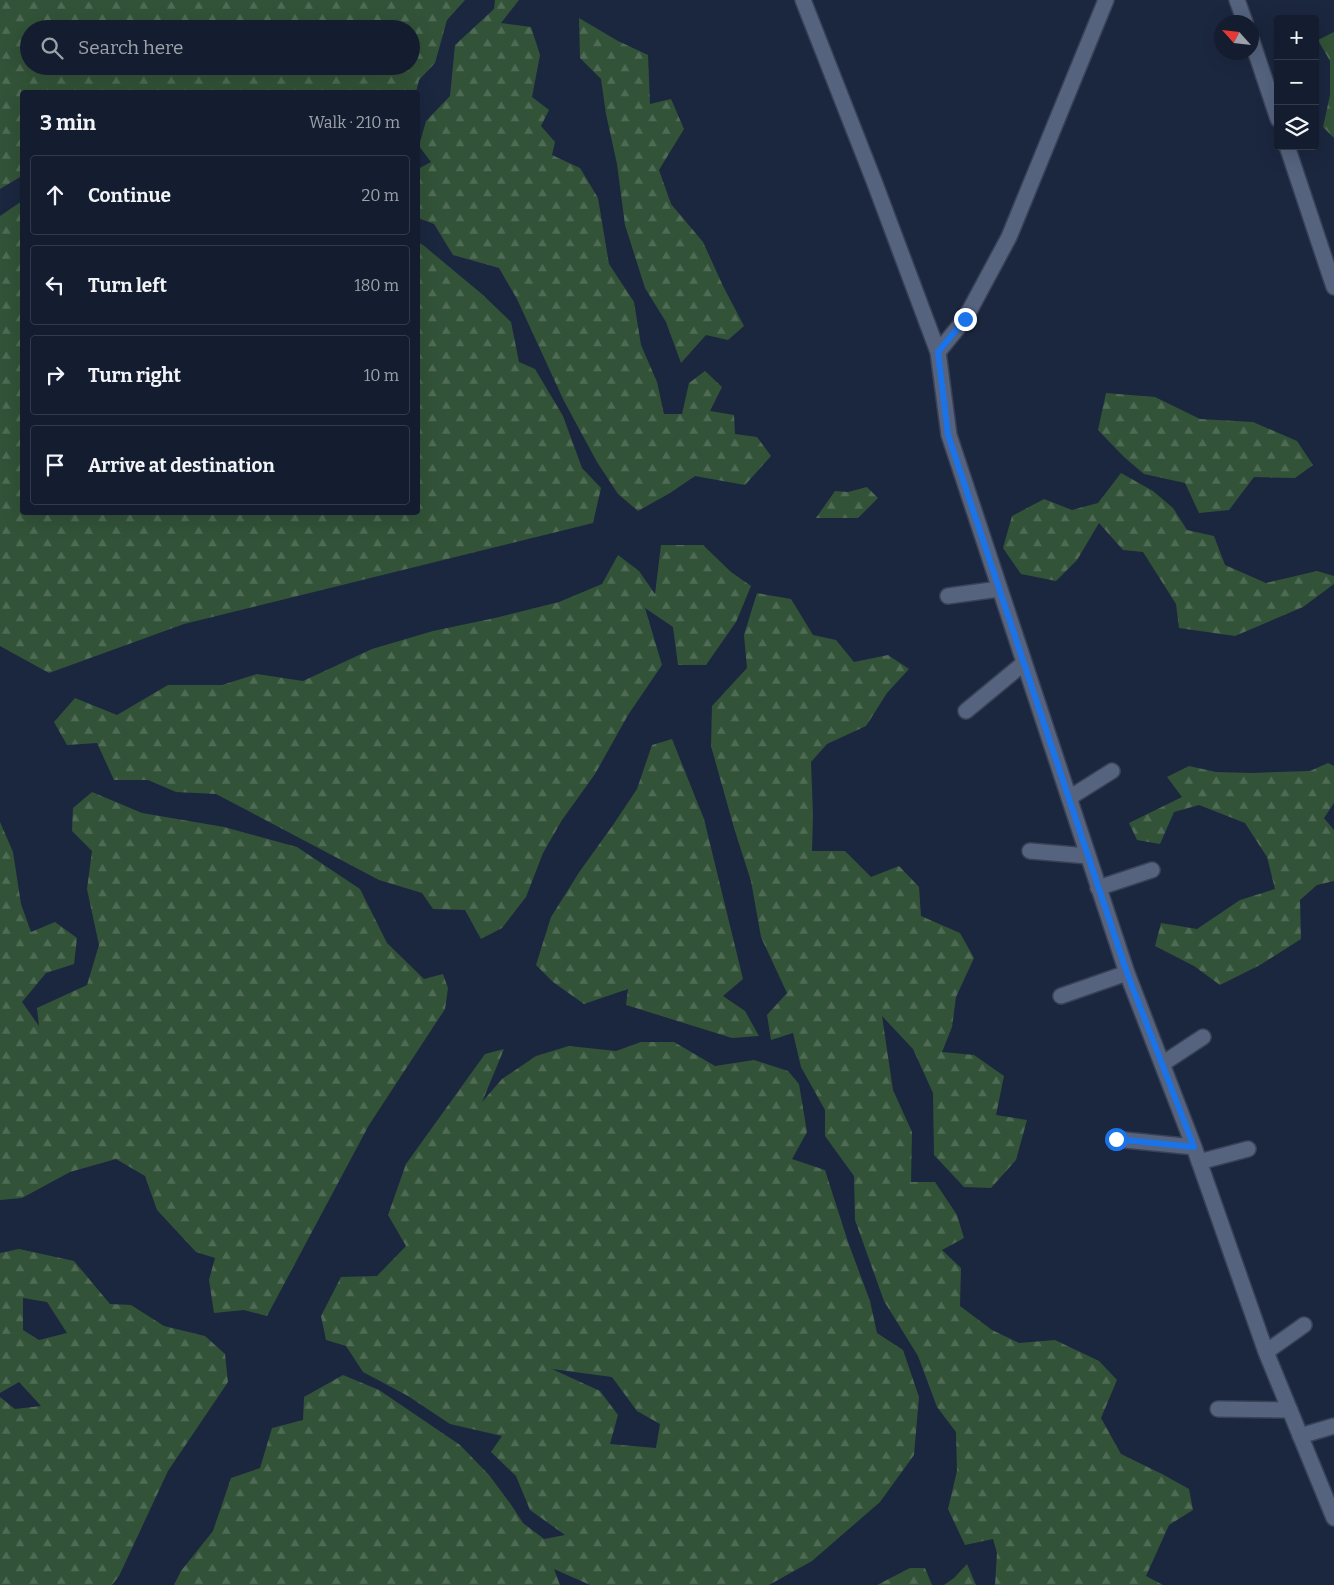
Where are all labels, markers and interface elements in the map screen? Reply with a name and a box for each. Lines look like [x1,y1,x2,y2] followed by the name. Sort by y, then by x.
[1214,15,1259,60] north arrow
[1274,15,1319,150] map controls
[1274,15,1319,60] button: +
[20,20,420,75] search box
[38,34,66,62] icon: search
[78,36,183,59] text: Search here
[1274,60,1319,105] button: −
[1274,105,1319,150] button: layers
[40,110,96,136] text: 3 min
[309,113,400,132] text: Walk · 210 m
[41,181,69,209] icon: ahead
[88,184,171,207] text: Continue
[362,186,399,205] text: 20 m
[41,271,69,299] icon: left
[88,274,167,297] text: Turn left
[354,276,399,295] text: 180 m
[954,308,977,331] route end
[41,361,69,389] icon: right
[88,364,181,387] text: Turn right
[364,366,399,385] text: 10 m
[41,451,69,479] icon: arrive
[88,454,275,477] text: Arrive at destination
[1105,1128,1128,1151] route start

